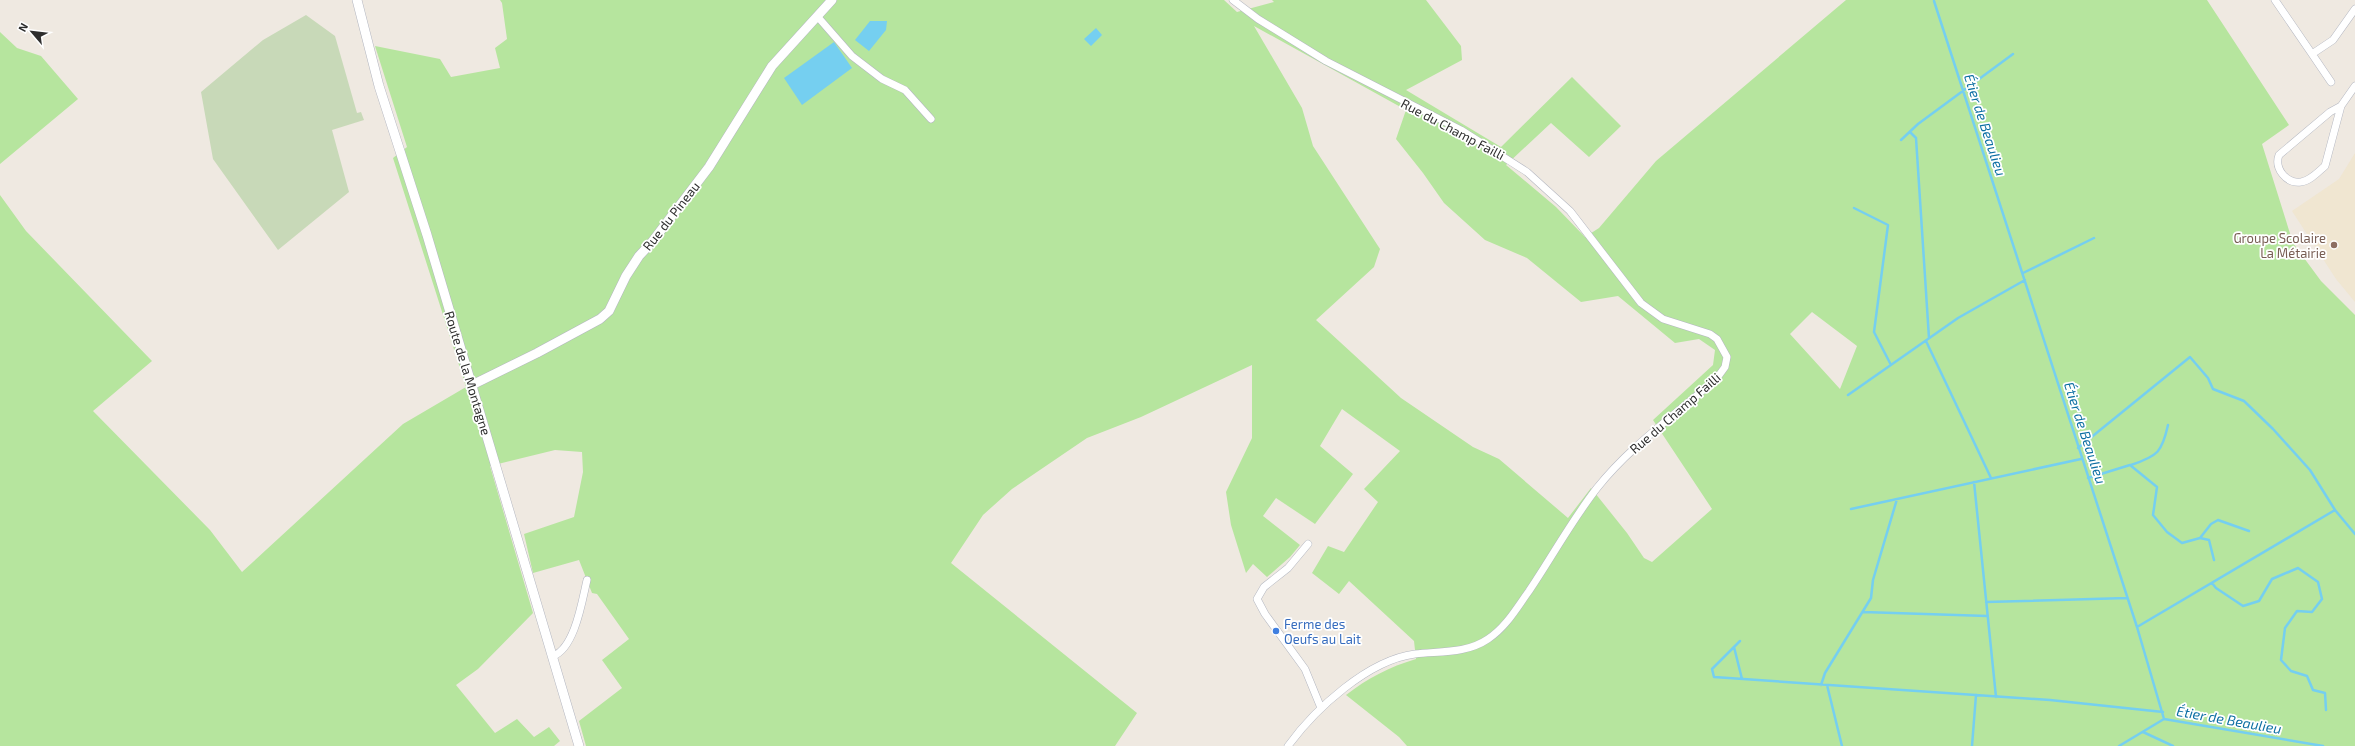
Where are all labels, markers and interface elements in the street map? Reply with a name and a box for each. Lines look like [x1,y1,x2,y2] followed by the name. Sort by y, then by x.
[12,12,52,52] north arrow
[15,20,30,34] text: N
[1961,72,2010,178] water label: Étier de Beaulieu
[1398,95,1508,163] street label: Rue du Champ Failli
[639,178,703,254] street label: Rue du Pineau
[2233,230,2326,261] place label: Groupe Scolaire La Métairie
[2329,240,2339,250] marker: Groupe Scolaire La Métairie
[441,309,495,437] street label: Route de la Montagne
[1626,369,1724,457] street label: Rue du Champ Failli
[2061,380,2110,486] water label: Étier de Beaulieu
[1284,616,1361,647] place label: Ferme des Oeufs au Lait
[1271,626,1281,636] marker: Ferme des Oeufs au Lait
[2175,702,2283,737] water label: Étier de Beaulieu

